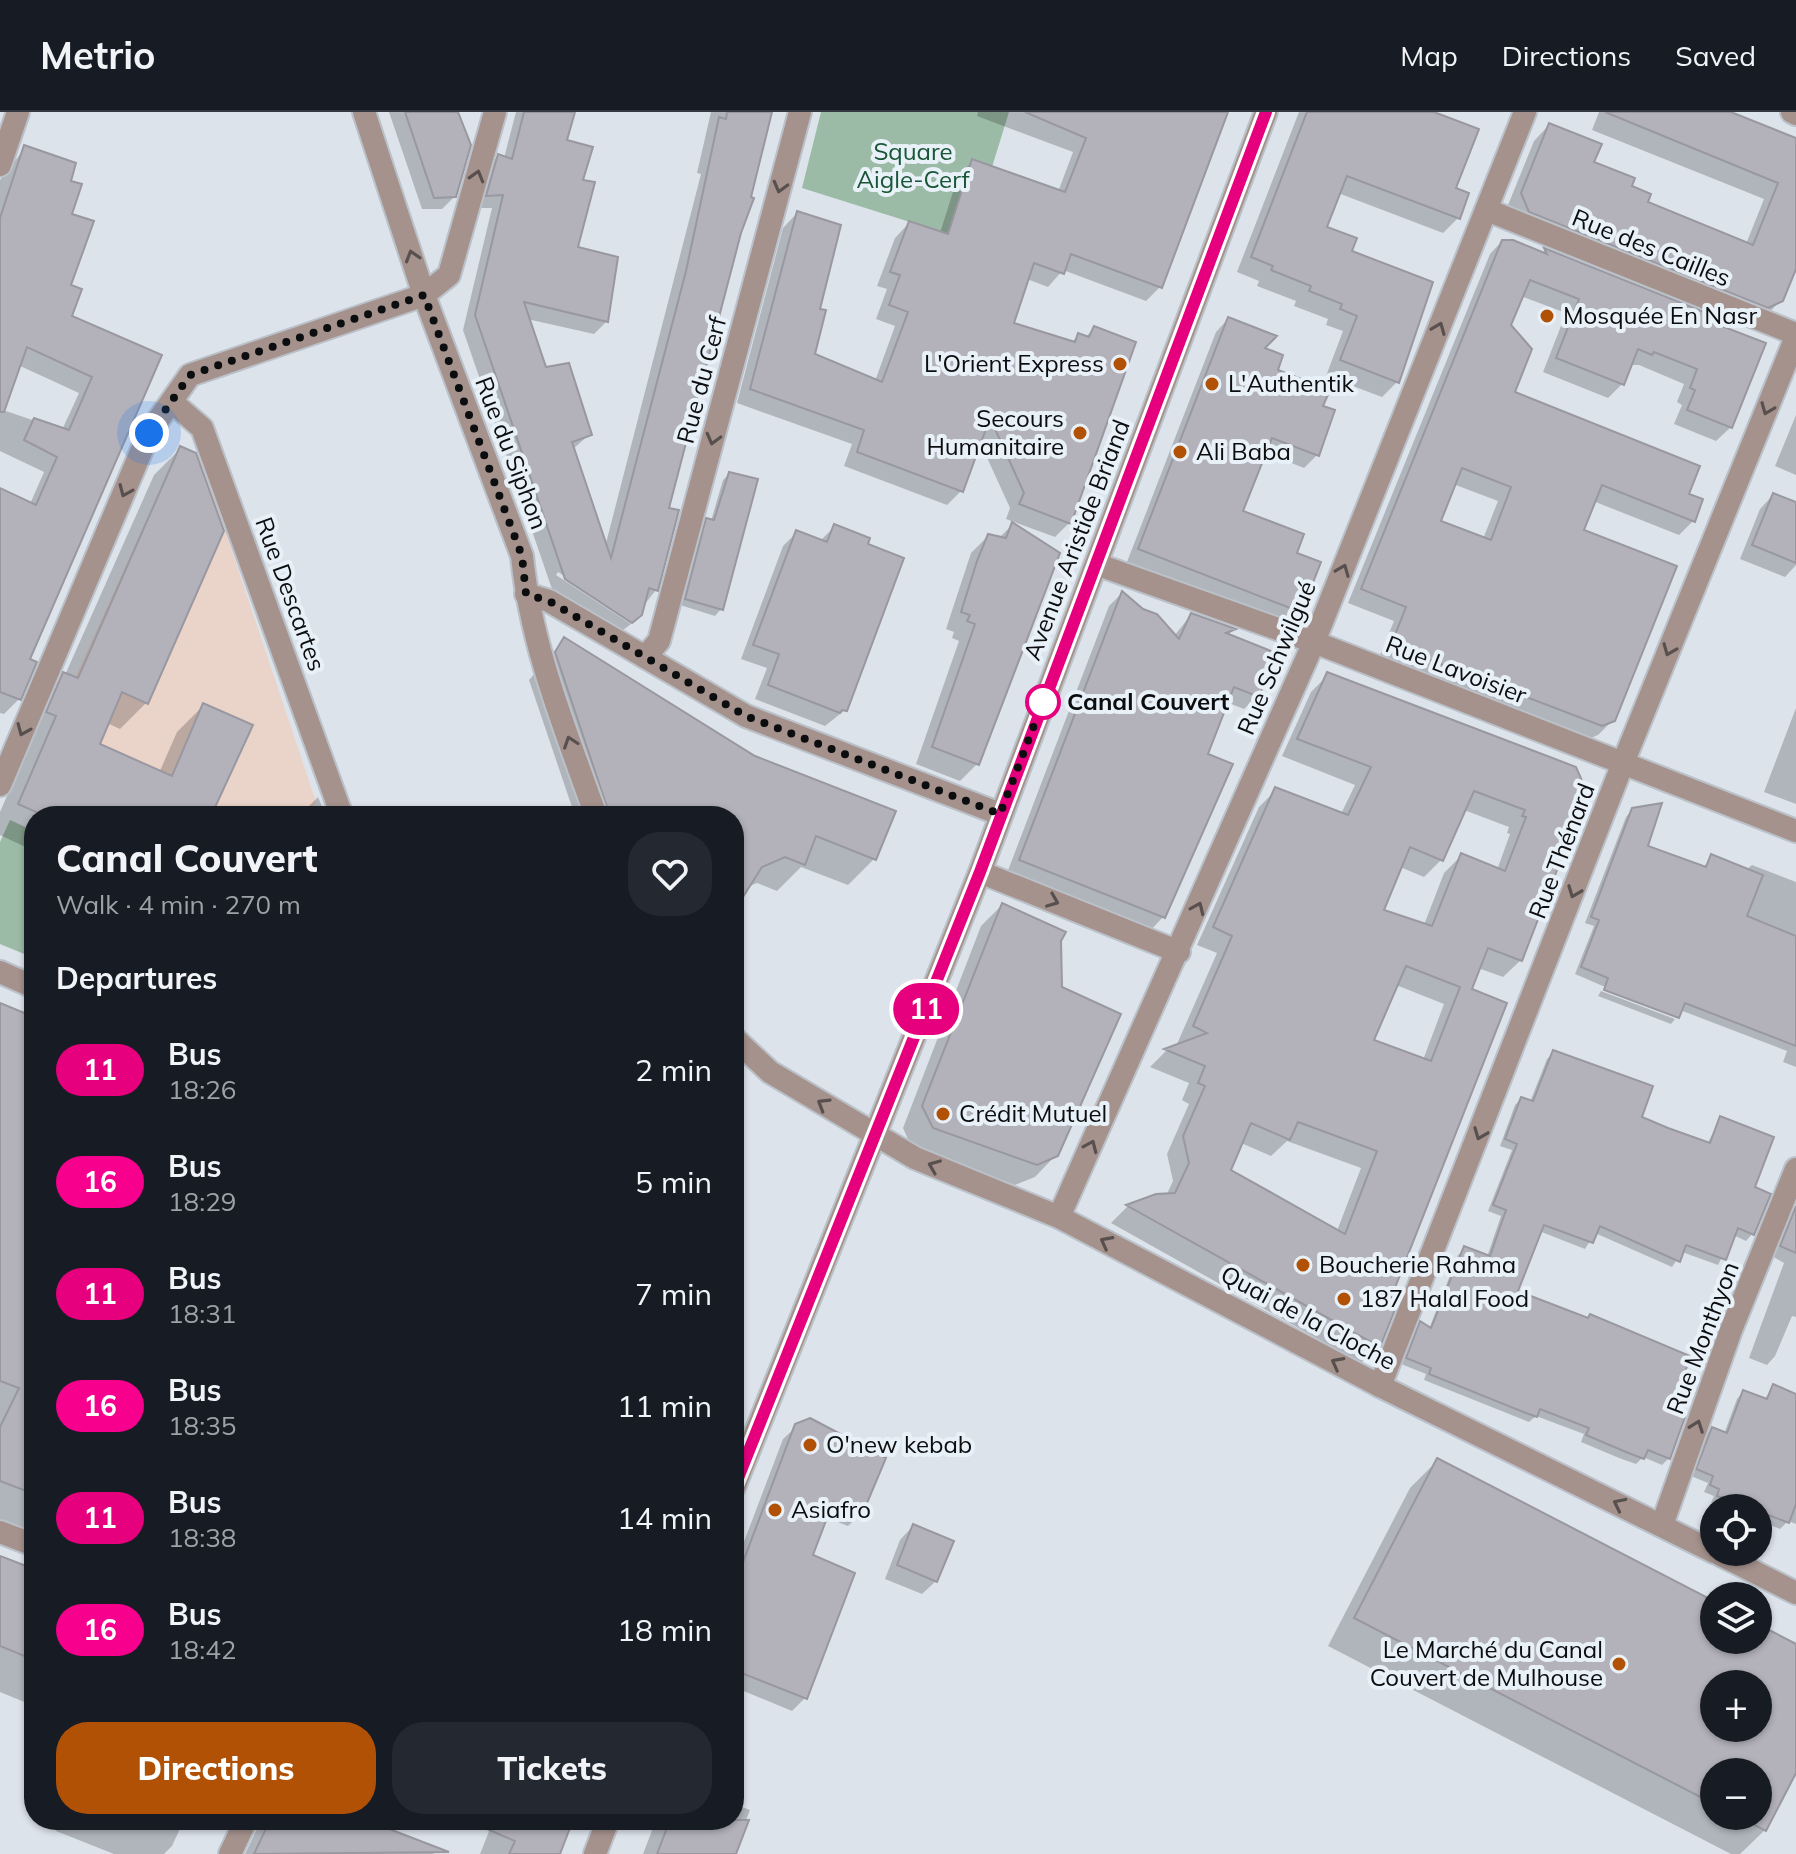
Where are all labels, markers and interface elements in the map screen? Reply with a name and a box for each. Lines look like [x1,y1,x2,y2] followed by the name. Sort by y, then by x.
[40,31,156,79] text: Metrio
[1400,38,1458,73] text: Map
[1502,38,1631,73] text: Directions
[1675,38,1756,73] text: Saved
[856,136,970,194] park label: Square Aigle-Cerf
[467,170,484,183] one-way arrow
[773,180,790,194] one-way arrow
[1568,202,1735,292] street label: Rue des Cailles
[405,249,421,263] one-way arrow
[1563,300,1757,330] place label: Mosquée En Nasr
[1538,307,1556,325] marker: Mosquée En Nasr
[670,312,733,447] street label: Rue du Cerf
[1430,322,1446,336] one-way arrow
[924,348,1104,378] place label: L'Orient Express
[1111,355,1129,373] marker: L'Orient Express
[1228,368,1355,398] place label: L'Authentik
[469,372,555,533] street label: Rue du Siphon
[1203,375,1221,393] marker: L'Authentik
[1760,401,1776,415] one-way arrow
[926,403,1064,461] place label: Secours Humanitaire
[129,413,169,453] your location
[1016,415,1136,664] street label: Avenue Aristide Briand
[1071,424,1089,442] marker: Secours Humanitaire
[706,431,723,445] one-way arrow
[1196,436,1291,466] place label: Ali Baba
[1171,443,1189,461] marker: Ali Baba
[118,483,134,497] one-way arrow
[249,513,333,675] street label: Rue Descartes
[1333,564,1350,578] one-way arrow
[1230,576,1322,739] street label: Rue Schwilgué
[1382,628,1531,710] street label: Rue Lavoisier
[1662,642,1679,656] one-way arrow
[1026,685,1060,719] marker: Canal Couvert
[1067,686,1229,716] place label: Canal Couvert
[17,722,33,736] one-way arrow
[564,736,580,750] one-way arrow
[1521,779,1601,923] street label: Rue Thénard
[628,832,712,916] button: heart
[56,834,318,882] text: Canal Couvert
[1567,884,1584,898] one-way arrow
[56,888,301,921] text: Walk · 4 min · 270 m
[1045,891,1059,908] one-way arrow
[1188,902,1204,917] one-way arrow
[56,959,217,997] text: Departures
[890,983,962,1035] line badge: 11
[909,991,943,1026] text: 11
[168,1035,222,1073] text: Bus
[635,1051,712,1089] text: 2 min
[83,1052,117,1087] text: 11
[168,1073,236,1106] text: 18:26
[817,1098,832,1114] one-way arrow
[959,1098,1107,1128] place label: Crédit Mutuel
[934,1105,952,1123] marker: Crédit Mutuel
[1473,1126,1490,1140] one-way arrow
[1081,1139,1097,1154] one-way arrow
[168,1147,222,1185] text: Bus
[928,1159,942,1175] one-way arrow
[635,1163,712,1201] text: 5 min
[83,1164,117,1199] text: 16
[168,1185,236,1218] text: 18:29
[1100,1236,1115,1251] one-way arrow
[1319,1249,1516,1279] place label: Boucherie Rahma
[1294,1256,1312,1274] marker: Boucherie Rahma
[1659,1257,1745,1418] street label: Rue Monthyon
[1216,1258,1401,1376] street label: Quai de la Cloche
[168,1259,222,1297] text: Bus
[635,1275,712,1313] text: 7 min
[83,1276,117,1311] text: 11
[1360,1283,1529,1313] place label: 187 Halal Food
[1335,1290,1353,1308] marker: 187 Halal Food
[168,1297,236,1330] text: 18:31
[1330,1357,1345,1372] one-way arrow
[168,1371,222,1409] text: Bus
[617,1387,712,1425] text: 11 min
[83,1388,117,1423] text: 16
[168,1409,236,1442] text: 18:35
[1688,1419,1704,1433] one-way arrow
[826,1429,972,1459] place label: O'new kebab
[801,1436,819,1454] marker: O'new kebab
[168,1483,222,1521] text: Bus
[791,1494,871,1524] place label: Asiafro
[1700,1494,1772,1830] map controls
[1700,1494,1772,1566] button: locate
[617,1499,712,1537] text: 14 min
[1613,1499,1628,1514] one-way arrow
[83,1500,117,1535] text: 11
[766,1501,784,1519] marker: Asiafro
[168,1521,236,1554] text: 18:38
[1700,1582,1772,1654] button: layers
[168,1595,222,1633] text: Bus
[617,1611,712,1649] text: 18 min
[83,1612,117,1647] text: 16
[168,1633,236,1666] text: 18:42
[1370,1634,1603,1692] place label: Le Marché du Canal Couvert de Mulhouse
[1610,1655,1628,1673] marker: Le Marché du Canal Couvert de Mulhouse
[1700,1670,1772,1742] button: +
[56,1722,376,1814] button: Directions
[392,1722,712,1814] button: Tickets
[1700,1758,1772,1830] button: −

